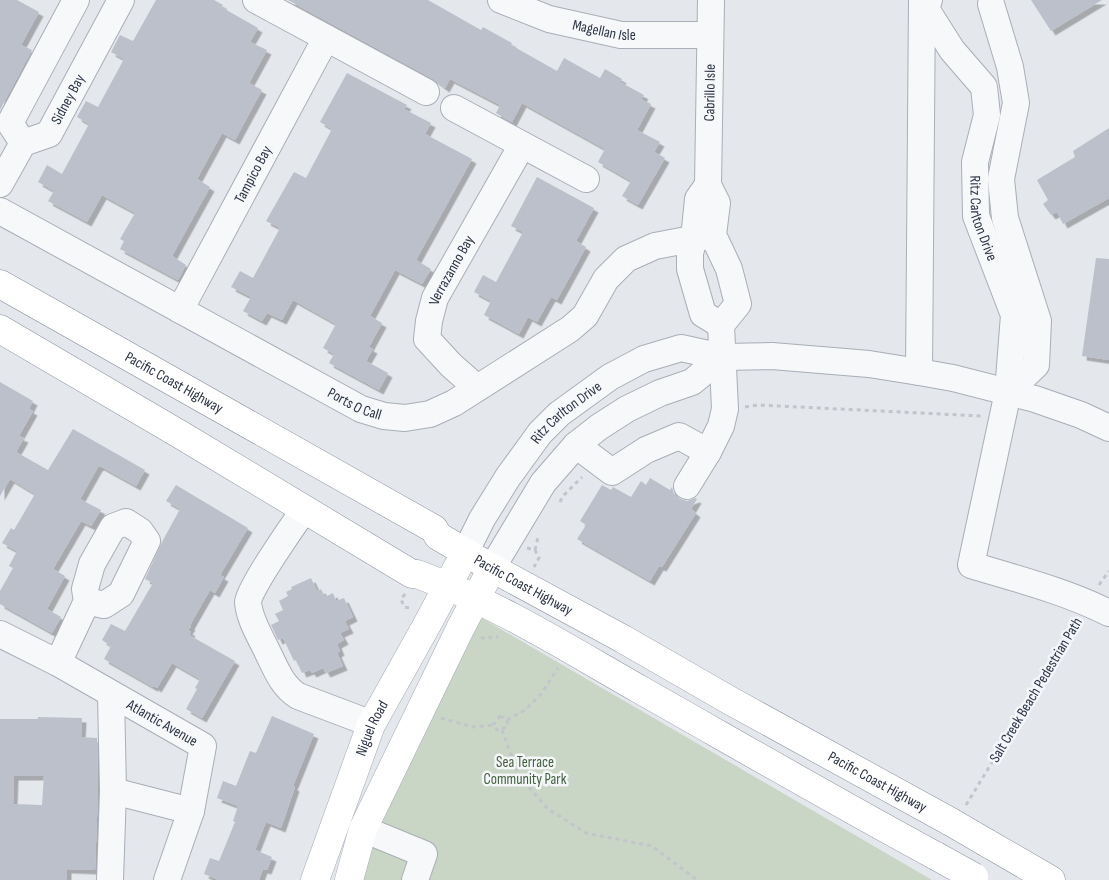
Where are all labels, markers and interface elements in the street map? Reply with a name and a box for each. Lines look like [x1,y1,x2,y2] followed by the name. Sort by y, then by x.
[571,15,636,45] street label: Magellan Isle
[700,64,719,122] street label: Cabrillo Isle
[46,71,89,128] street label: Sidney Bay
[230,142,276,206] street label: Tampico Bay
[966,175,1002,264] street label: Ritz Carlton Drive
[424,232,478,307] street label: Verrazanno Bay
[122,347,227,418] street label: Pacific Coast Highway
[526,377,605,447] street label: Ritz Carlton Drive
[324,383,384,424] street label: Ports O Call
[471,550,576,620] street label: Pacific Coast Highway
[985,614,1087,766] street label: Salt Creek Beach Pedestrian Path
[123,694,201,750] street label: Atlantic Avenue
[351,697,392,759] street label: Niguel Road
[825,747,930,816] street label: Pacific Coast Highway
[484,753,567,789] park label: Sea Terrace Community Park

